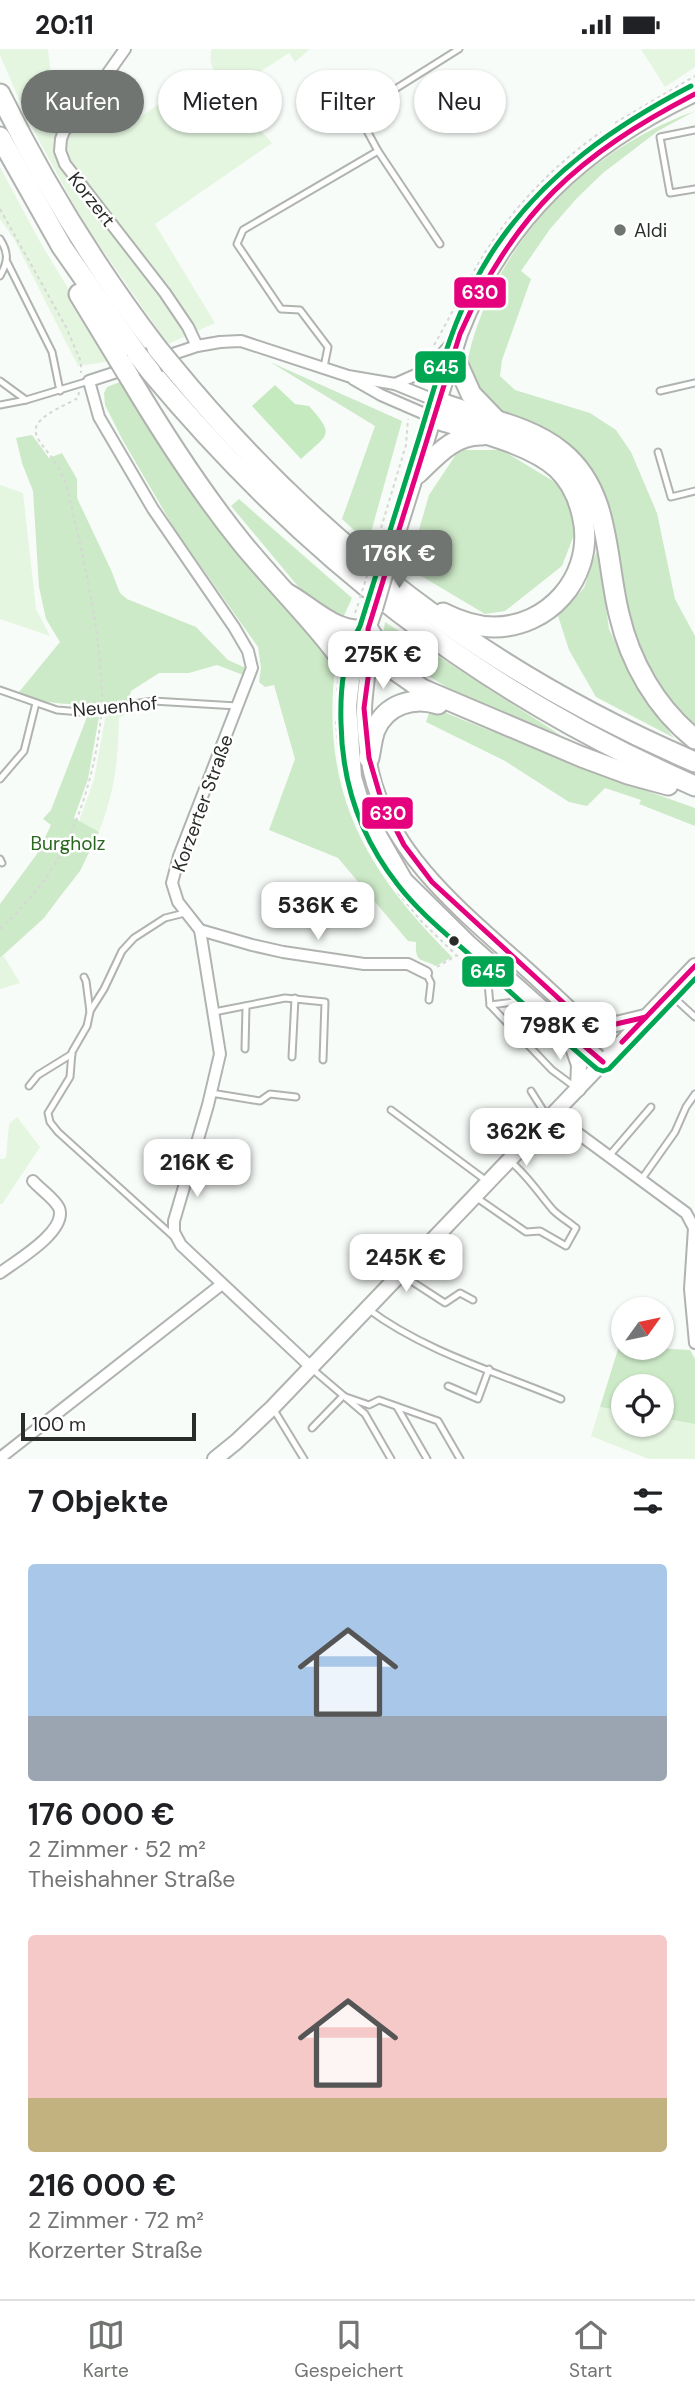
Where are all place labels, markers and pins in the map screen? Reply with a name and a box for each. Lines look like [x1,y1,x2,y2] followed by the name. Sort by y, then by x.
[634,218,667,243] place label: Aldi
[612,222,628,238] marker: Aldi
[342,531,456,590] pin: 176K €
[326,631,440,691] pin: 275K €
[261,883,375,942] pin: 536K €
[447,934,461,948] unlabelled marker
[503,1003,617,1062] pin: 798K €
[469,1109,583,1168] pin: 362K €
[140,1139,254,1199] pin: 216K €
[349,1235,463,1294] pin: 245K €

